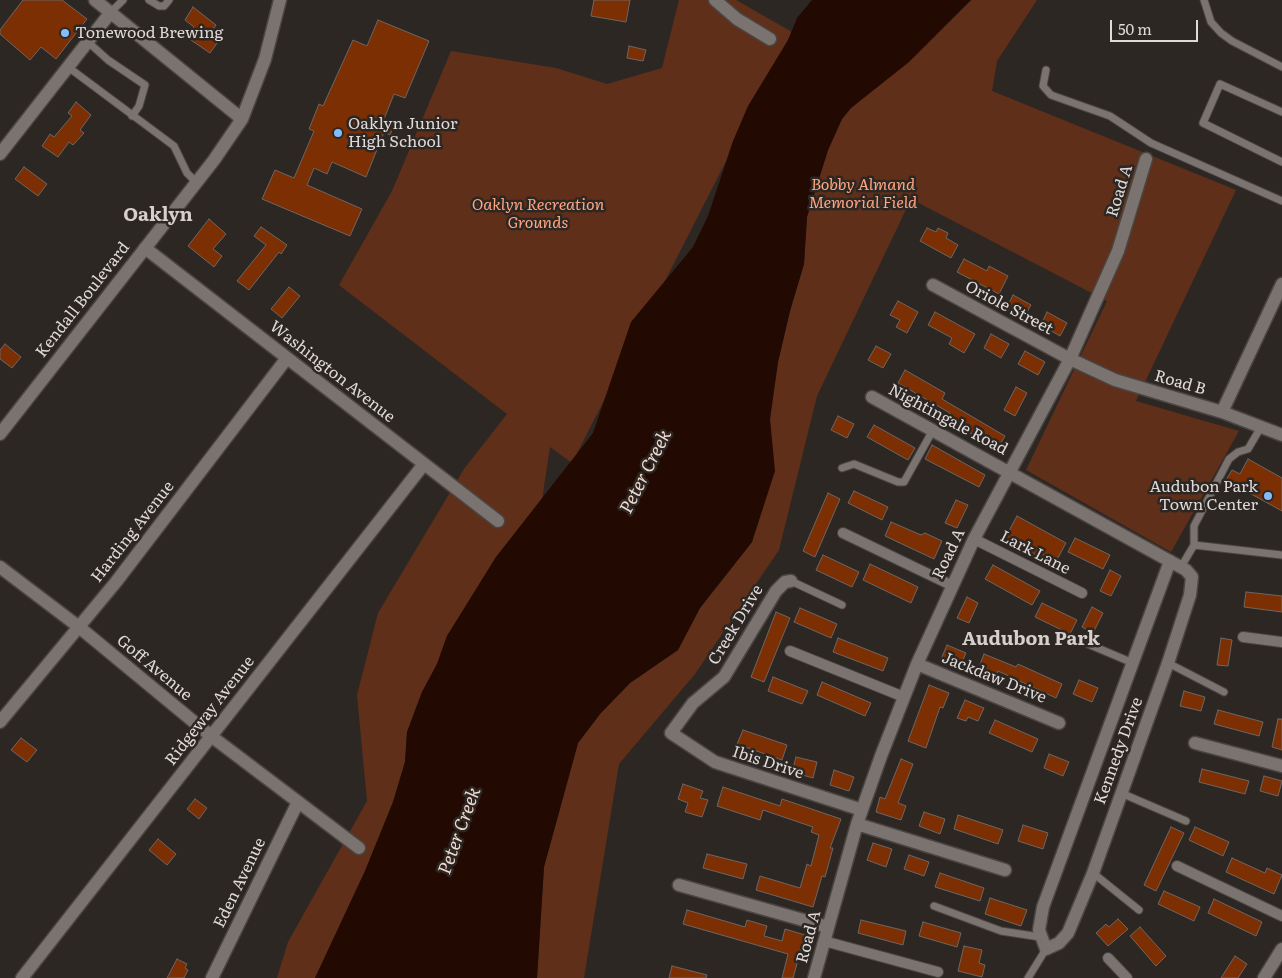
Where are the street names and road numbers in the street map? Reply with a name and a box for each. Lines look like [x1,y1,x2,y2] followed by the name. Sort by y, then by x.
[1103,162,1137,220] street label: Road A
[32,239,134,361] street label: Kendall Boulevard
[962,277,1056,339] street label: Oriole Street
[265,317,399,427] street label: Washington Avenue
[1152,367,1208,399] street label: Road B
[885,380,1011,460] street label: Nightingale Road
[87,478,179,586] street label: Harding Avenue
[929,526,969,582] street label: Road A
[997,527,1073,579] street label: Lark Lane
[705,582,767,668] street label: Creek Drive
[112,631,196,705] street label: Goff Avenue
[939,648,1049,708] street label: Jackdaw Drive
[161,653,259,769] street label: Ridgeway Avenue
[1091,695,1147,807] street label: Kennedy Drive
[730,742,806,784] street label: Ibis Drive
[210,835,270,931] street label: Eden Avenue
[793,909,825,965] street label: Road A

